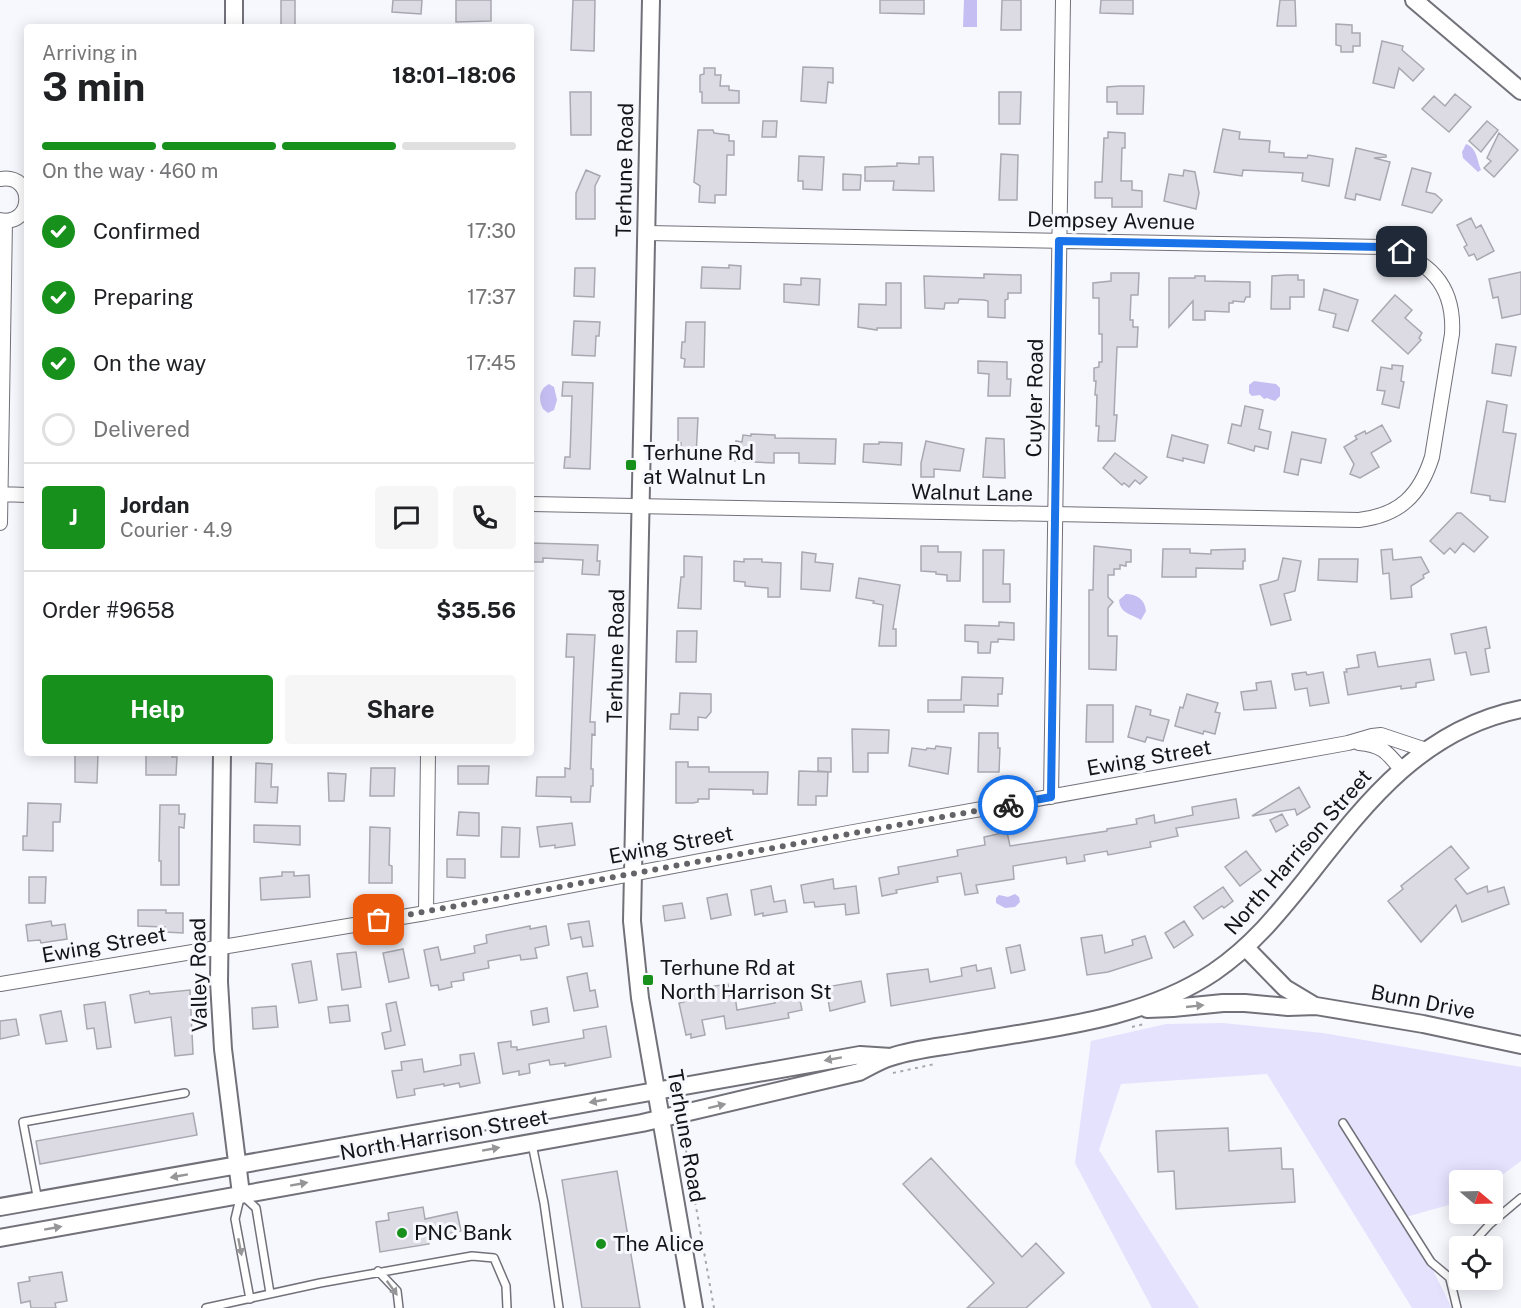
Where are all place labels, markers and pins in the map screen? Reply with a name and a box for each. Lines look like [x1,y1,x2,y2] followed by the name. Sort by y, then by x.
[1376,226,1427,277] pin
[643,440,766,489] place label: Terhune Rd at Walnut Ln
[624,458,638,472] marker: Terhune Rd at Walnut Ln
[353,894,404,945] pin
[660,955,832,1004] place label: Terhune Rd at North Harrison St
[641,973,655,987] marker: Terhune Rd at North Harrison St
[414,1220,513,1245] place label: PNC Bank
[395,1226,409,1240] marker: PNC Bank
[613,1231,704,1256] place label: The Alice
[594,1237,608,1251] marker: The Alice

